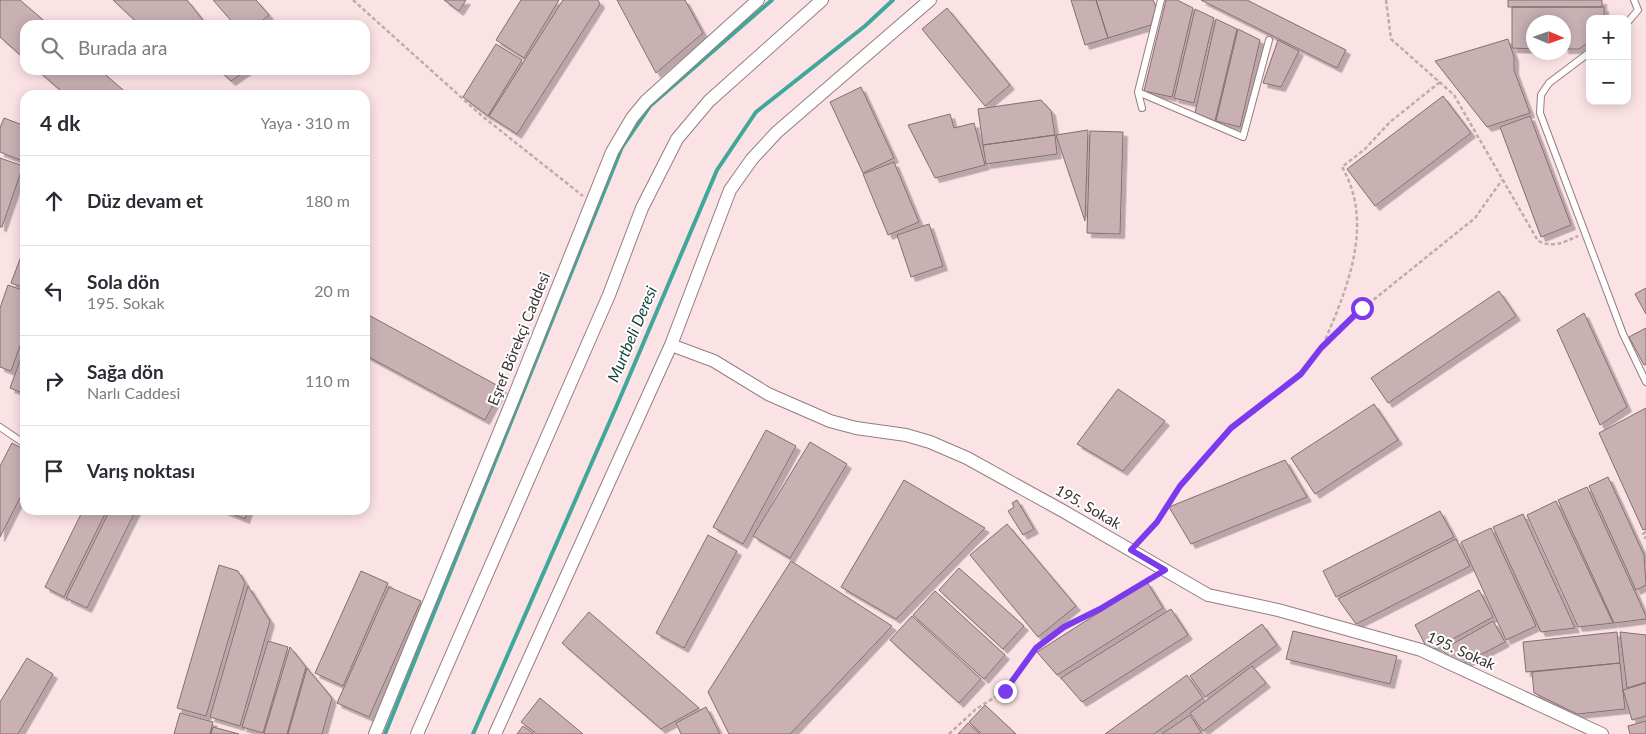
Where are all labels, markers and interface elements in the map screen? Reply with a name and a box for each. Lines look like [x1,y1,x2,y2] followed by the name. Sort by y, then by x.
[1526,15,1571,60] north arrow
[1586,15,1631,105] map controls
[1586,15,1631,60] button: +
[20,20,370,75] search box
[38,34,66,62] icon: search
[78,36,167,59] text: Burada ara
[1586,60,1631,105] button: −
[40,110,80,135] text: 4 dk
[261,113,350,132] text: Yaya · 310 m
[40,187,68,215] icon: ahead
[87,189,203,212] text: Düz devam et
[305,191,350,210] text: 180 m
[483,269,553,408] street label: Eşref Börekçi Caddesi
[87,270,160,293] text: Sola dön
[40,277,68,305] icon: left
[314,281,350,300] text: 20 m
[603,283,660,385] water label: Murtbeli Deresi
[87,293,165,312] text: 195. Sokak
[1351,297,1374,320] route start
[87,360,164,383] text: Sağa dön
[40,367,68,395] icon: right
[305,371,350,390] text: 110 m
[87,383,180,402] text: Narlı Caddesi
[40,457,68,485] icon: arrive
[87,459,195,482] text: Varış noktası
[1052,480,1125,532] street label: 195. Sokak
[1425,627,1499,673] street label: 195. Sokak
[994,680,1017,703] route end

